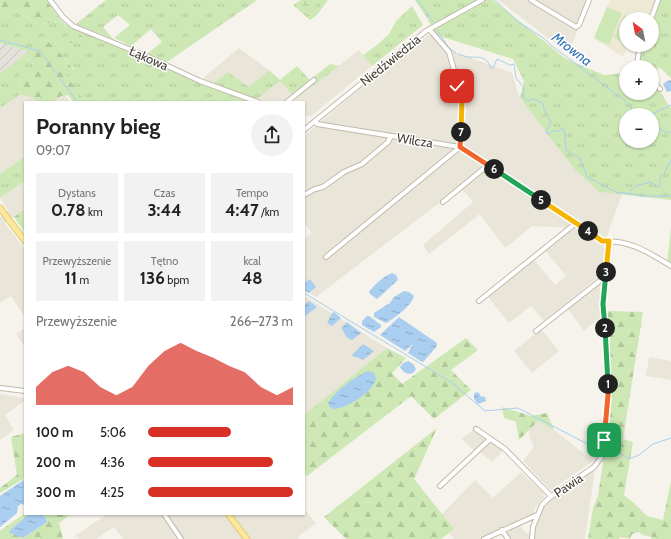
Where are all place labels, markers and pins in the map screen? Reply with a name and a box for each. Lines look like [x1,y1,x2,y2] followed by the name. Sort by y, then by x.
[440,69,474,103] pin
[451,122,471,142] pin: 7
[484,159,504,179] pin: 6
[531,190,551,210] pin: 5
[578,221,598,241] pin: 4
[596,262,616,282] pin: 3
[595,318,615,338] pin: 2
[598,374,618,394] pin: 1
[587,423,621,457] pin

